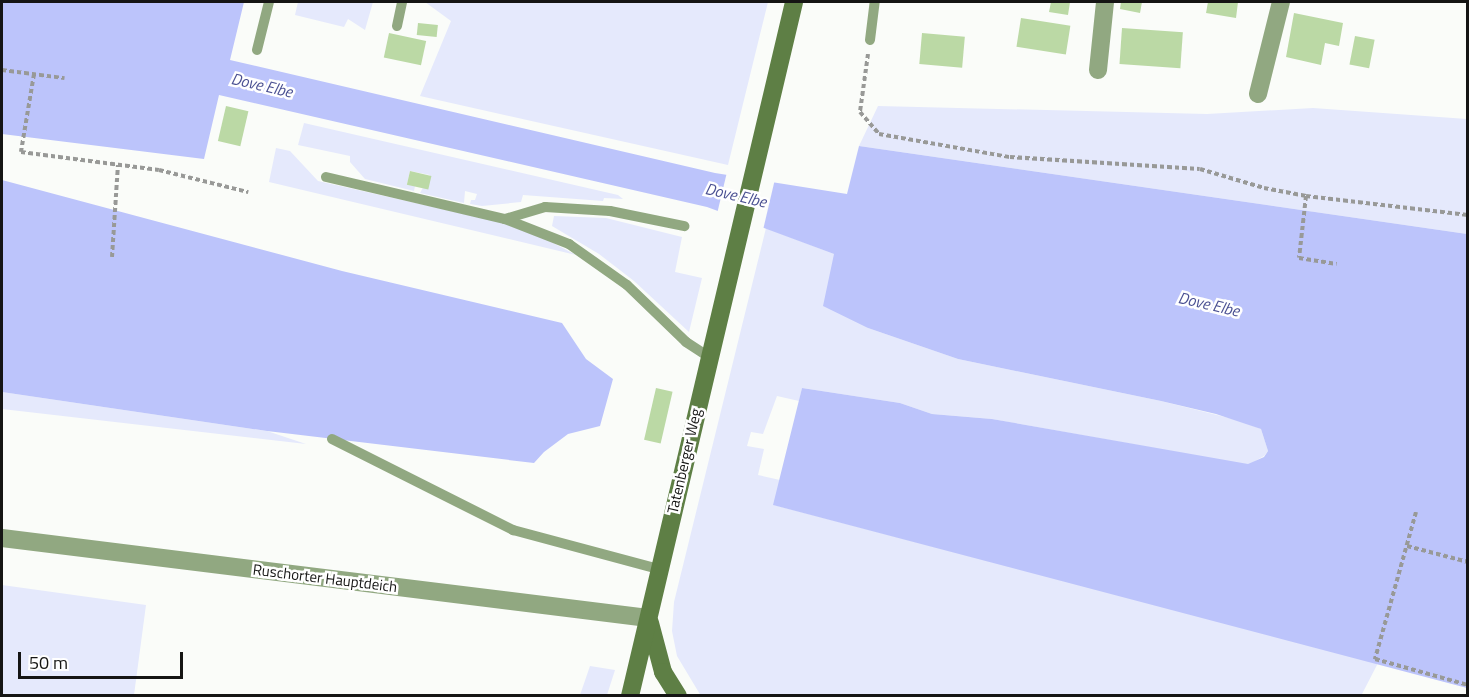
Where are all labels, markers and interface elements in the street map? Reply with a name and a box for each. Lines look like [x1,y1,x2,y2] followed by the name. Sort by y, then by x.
[229,69,295,101] water label: Dove Elbe
[703,179,769,211] water label: Dove Elbe
[1176,288,1242,320] water label: Dove Elbe
[663,407,705,515] street label: Tatenberger Weg
[252,560,398,596] street label: Ruschorter Hauptdeich
[21,640,186,678] scale bar
[29,649,68,676] text: 50 m

